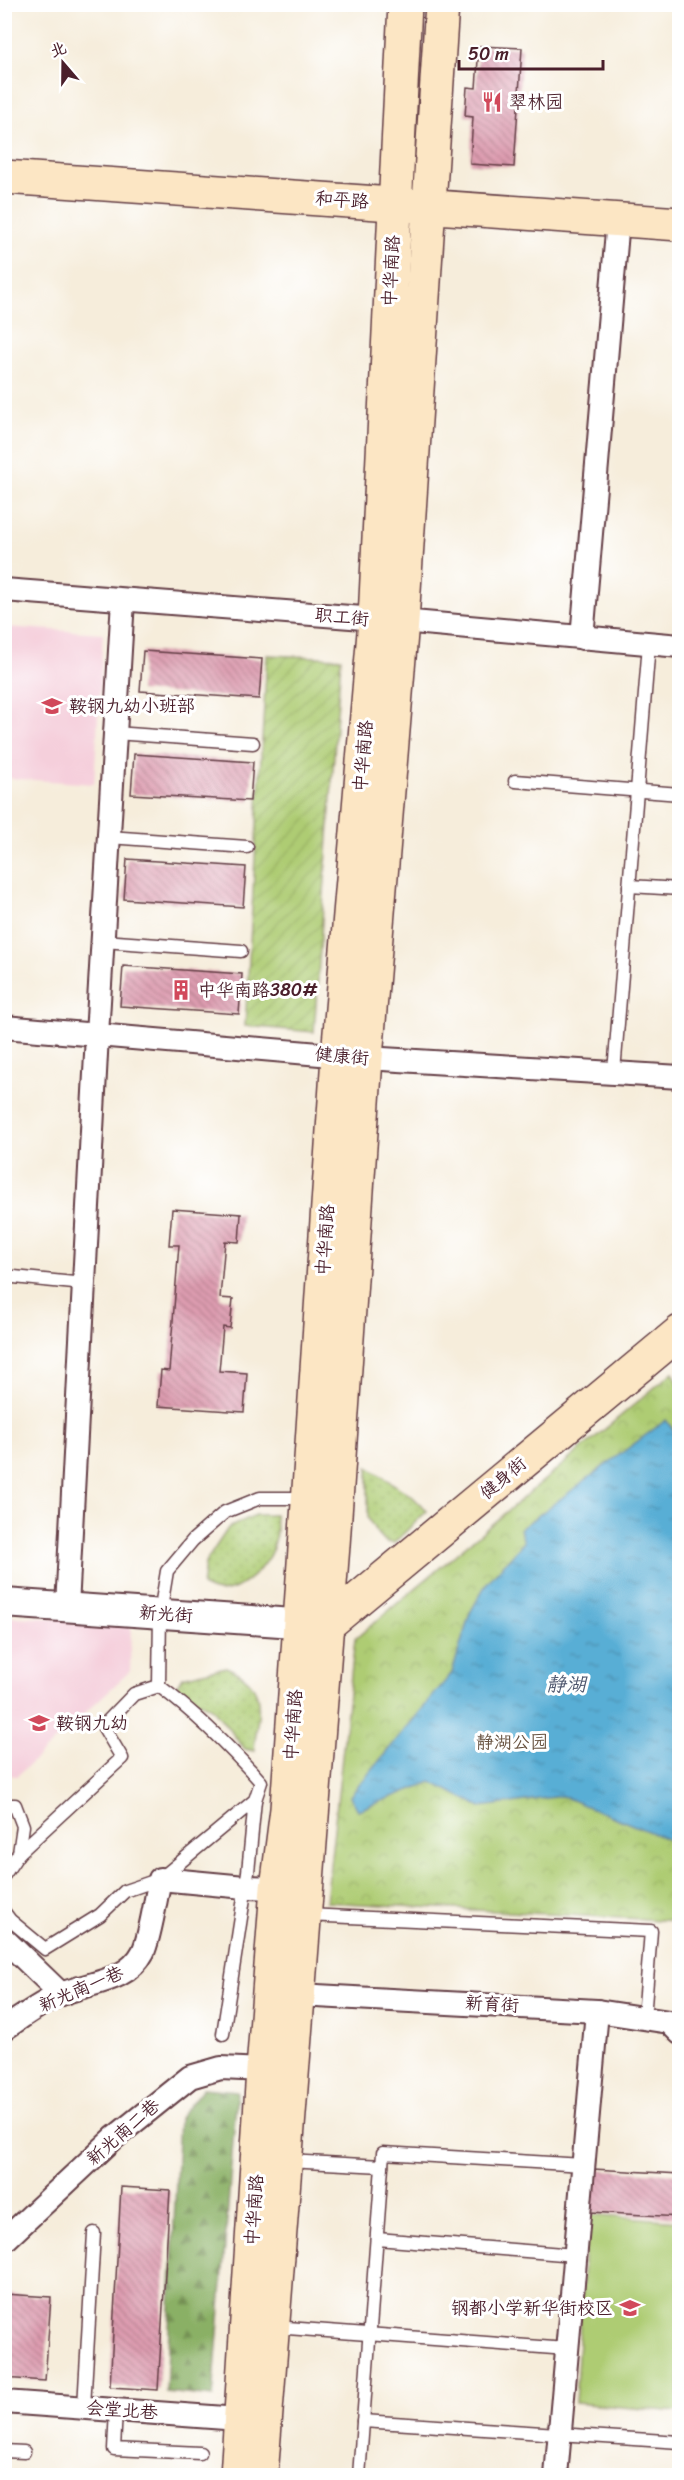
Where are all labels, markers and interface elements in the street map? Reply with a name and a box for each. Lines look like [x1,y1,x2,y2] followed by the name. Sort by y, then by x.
[33,33,93,93] north arrow
[46,33,71,66] text: 北
[459,33,603,71] scale bar
[468,38,509,70] text: 50 m
[509,86,563,118] place label: 翠林园
[480,90,504,114] restaurant icon: 翠林园
[314,182,370,218] street label: 和平路
[373,234,409,308] street label: 中华南路
[314,599,370,635] street label: 职工街
[69,690,195,722] place label: 鞍钢九幼小班部
[40,694,64,718] school or university icon: 鞍钢九幼小班部
[344,719,382,793] street label: 中华南路
[198,974,318,1006] place label: 中华南路380#
[169,978,193,1002] building icon: 中华南路380#
[314,1038,370,1074] street label: 健康街
[307,1203,343,1277] street label: 中华南路
[472,1448,534,1508] street label: 健身街
[138,1596,194,1632] street label: 新光街
[546,1667,588,1702] water label: 静湖
[275,1688,311,1762] street label: 中华南路
[56,1707,128,1739] place label: 鞍钢九幼
[27,1711,51,1735] school or university icon: 鞍钢九幼
[476,1726,548,1758] park label: 静湖公园
[33,1957,129,2021] street label: 新光南一巷
[464,1987,520,2021] street label: 新育街
[79,2090,167,2174] street label: 新光南二巷
[236,2173,272,2247] street label: 中华南路
[451,2292,613,2324] place label: 钢都小学新华街校区
[618,2296,642,2320] school or university icon: 钢都小学新华街校区
[85,2392,159,2428] street label: 会堂北巷

